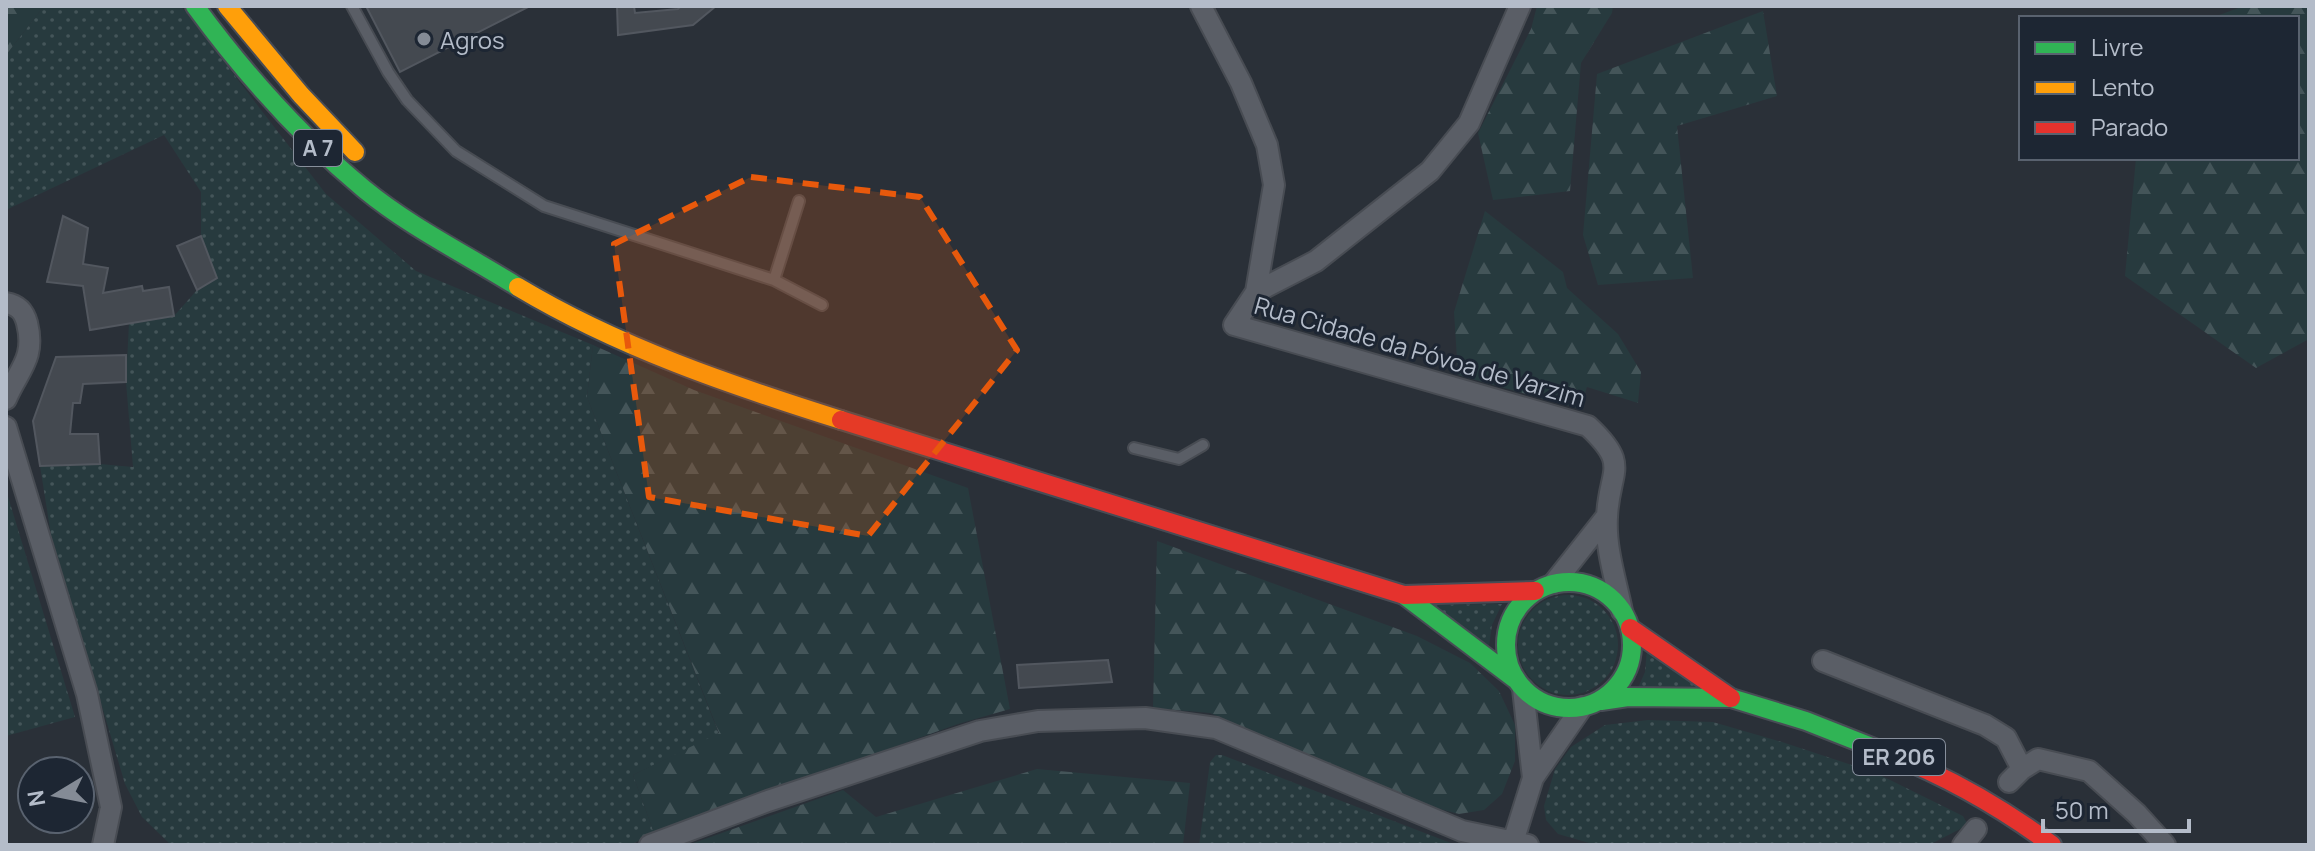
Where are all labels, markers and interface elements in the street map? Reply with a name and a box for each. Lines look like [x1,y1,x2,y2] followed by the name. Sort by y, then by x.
[2019,16,2299,160] legend
[440,23,505,56] place label: Agros
[415,30,433,48] marker: Agros
[2091,30,2144,63] text: Livre
[2091,70,2155,103] text: Lento
[2091,110,2168,143] text: Parado
[294,130,342,166] road number: A 7
[1251,288,1589,414] street label: Rua Cidade da Póvoa de Varzim
[1853,739,1945,775] road number: ER 206
[16,755,96,835] north arrow
[2043,783,2189,833] scale bar
[20,788,52,809] text: N
[2055,793,2109,826] text: 50 m

